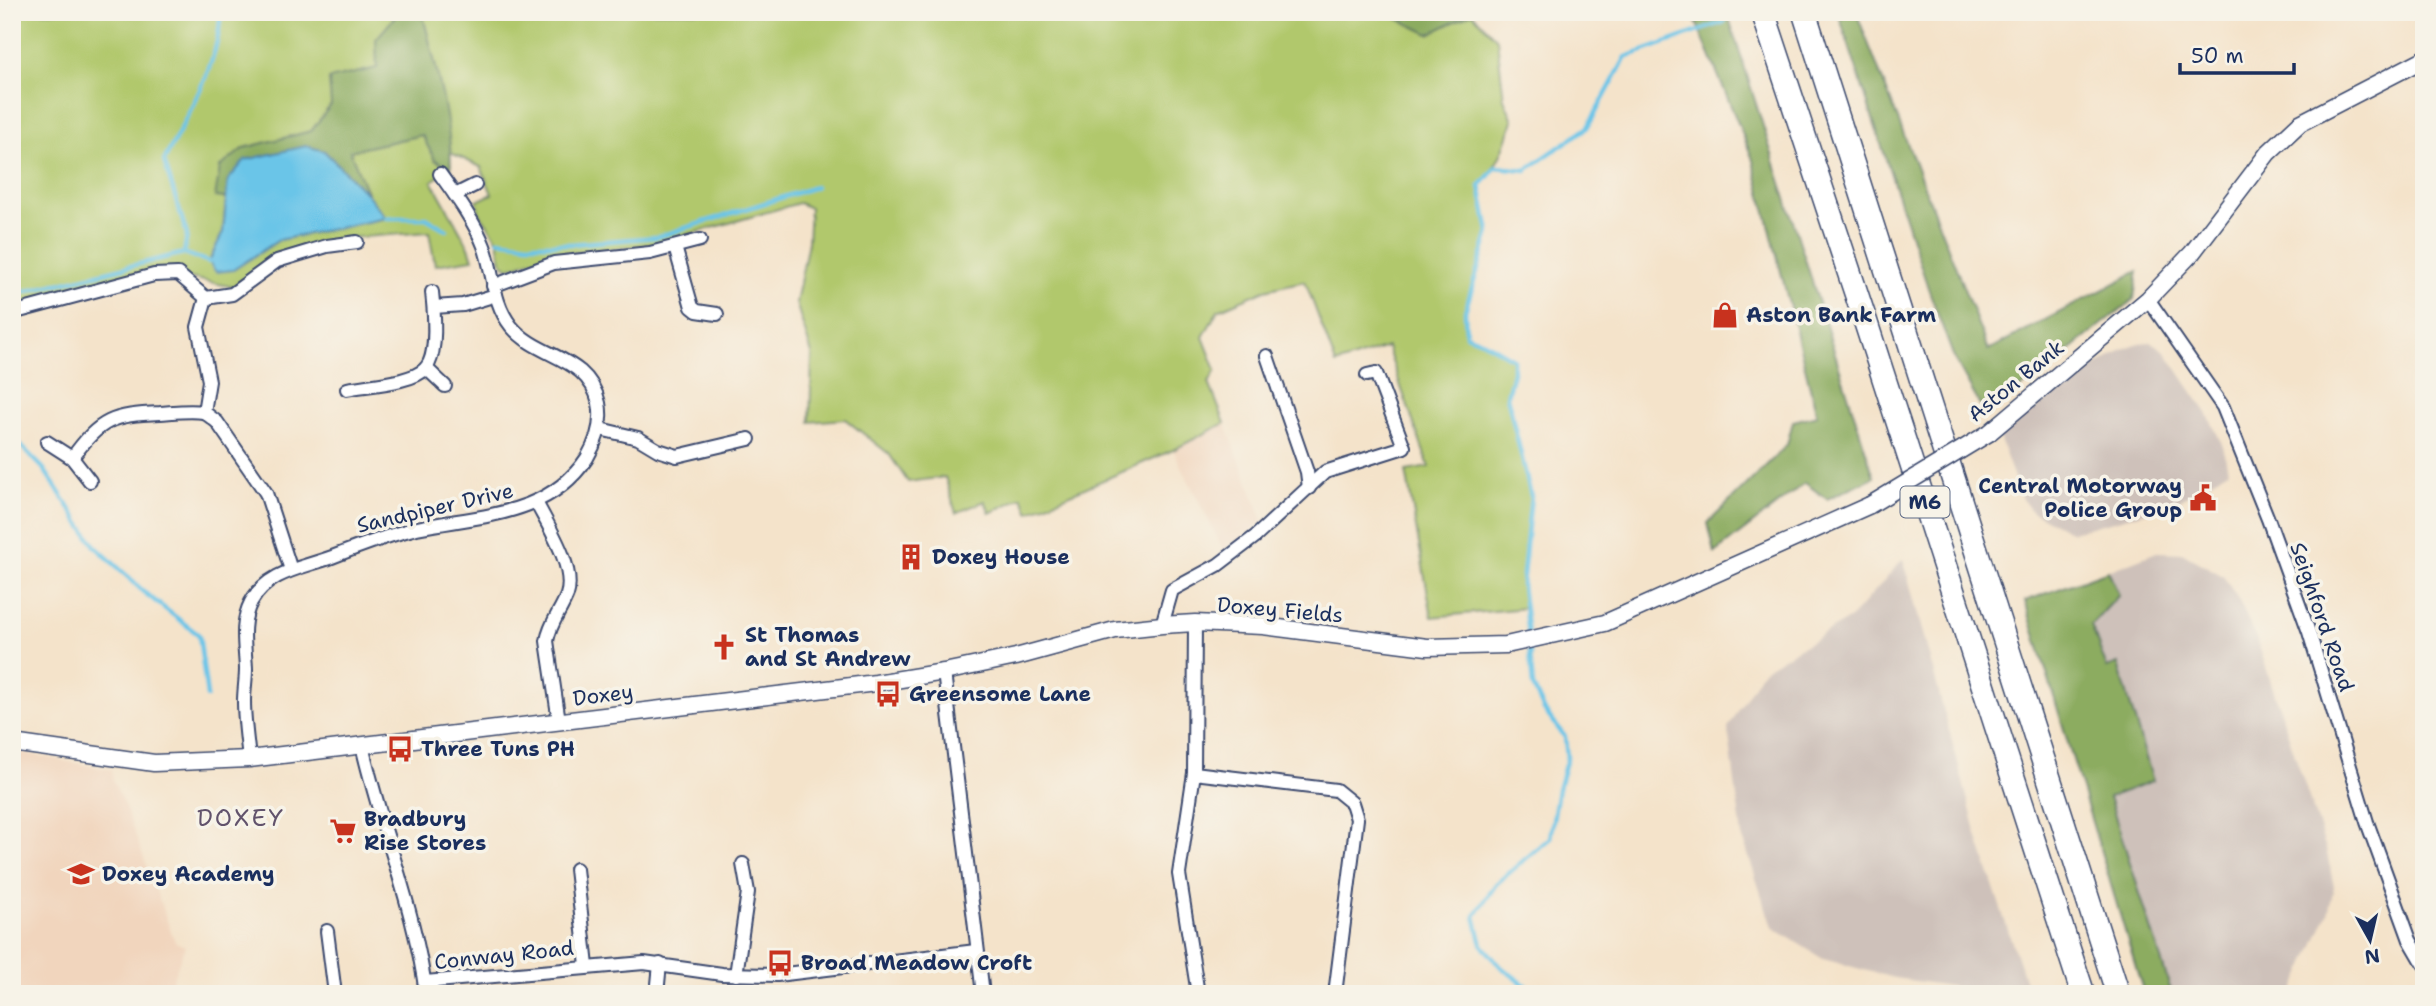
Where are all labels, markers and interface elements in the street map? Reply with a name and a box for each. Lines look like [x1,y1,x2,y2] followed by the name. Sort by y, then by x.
[2180,32,2294,76] scale bar
[2191,42,2244,70] text: 50 m
[1710,300,1740,330] shop icon: Aston Bank Farm
[1746,301,1936,329] place label: Aston Bank Farm
[1962,333,2070,429] street label: Aston Bank
[1978,472,2182,524] place label: Central Motorway Police Group
[354,476,516,540] street label: Sandpiper Drive
[2188,483,2218,513] public building icon: Central Motorway Police Group
[1900,486,1950,517] road number: M6
[2283,539,2361,695] street label: Seighford Road
[896,542,926,572] building icon: Doxey House
[932,543,1070,571] place label: Doxey House
[1216,591,1344,629] street label: Doxey Fields
[745,621,911,673] place label: St Thomas and St Andrew
[709,632,739,662] church icon: St Thomas and St Andrew
[571,677,635,713] street label: Doxey
[873,679,903,709] bus stop icon: Greensome Lane
[909,680,1091,708] place label: Greensome Lane
[385,734,415,764] bus stop icon: Three Tuns PH
[421,735,575,763] place label: Three Tuns PH
[197,802,285,834] district label: DOXEY
[364,805,486,857] place label: Bradbury Rise Stores
[328,816,358,846] supermarket icon: Bradbury Rise Stores
[66,859,96,889] school or university icon: Doxey Academy
[102,860,275,888] place label: Doxey Academy
[2334,904,2404,974] north arrow
[433,934,575,976] street label: Conway Road
[2363,943,2381,970] text: N
[765,948,795,978] bus stop icon: Broad Meadow Croft
[801,949,1032,977] place label: Broad Meadow Croft

